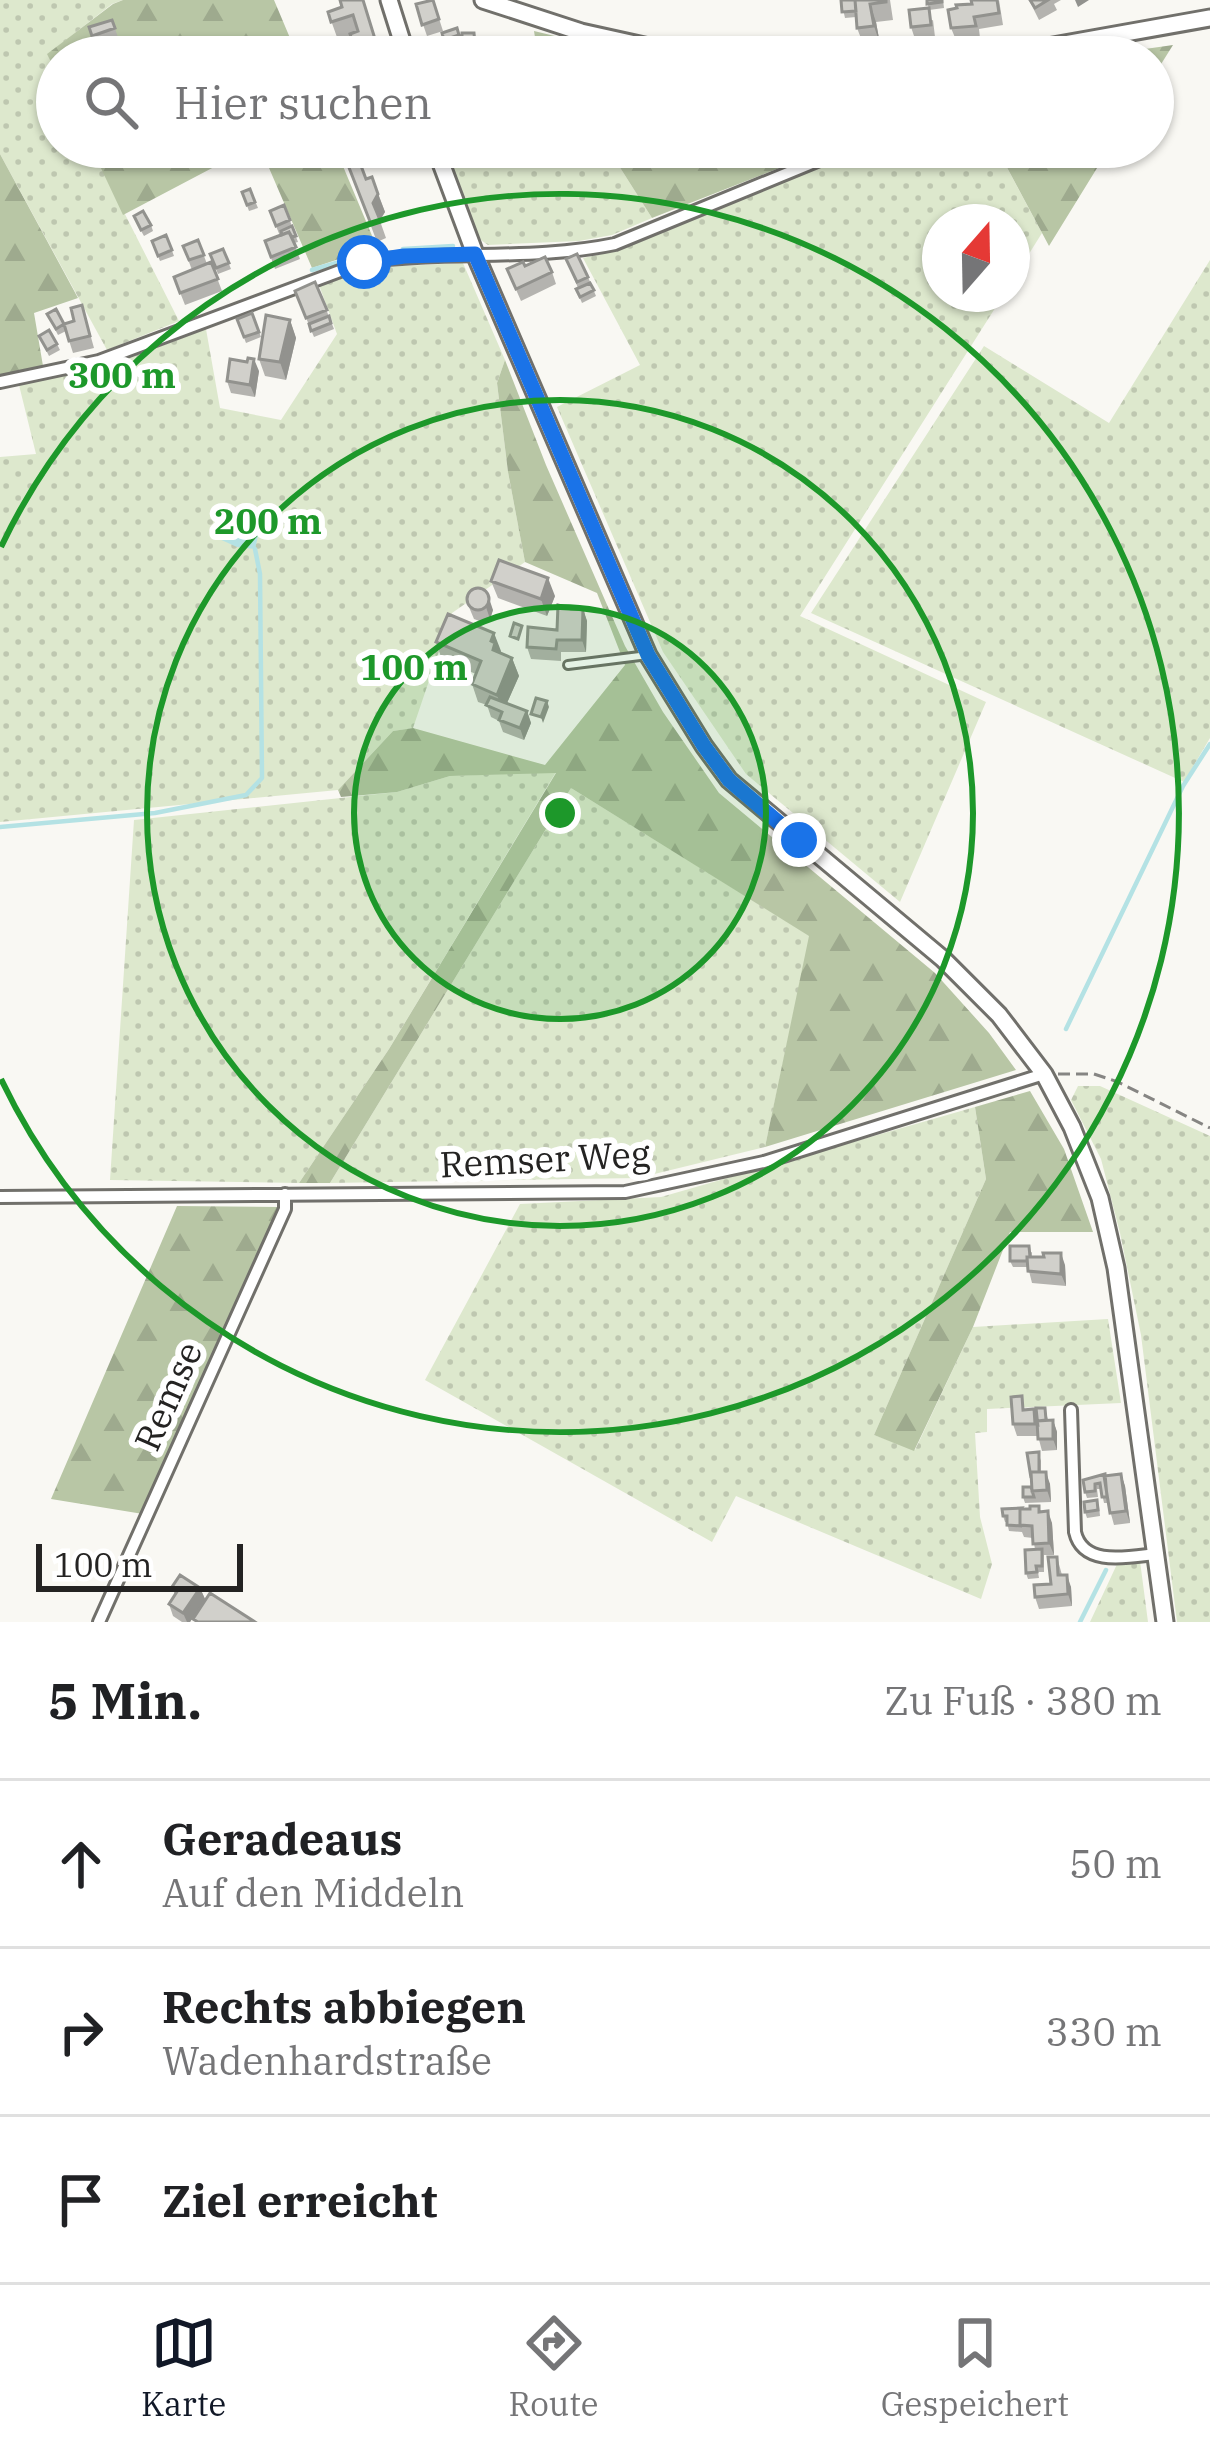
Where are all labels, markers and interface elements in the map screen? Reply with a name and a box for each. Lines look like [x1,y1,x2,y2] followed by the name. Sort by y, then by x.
[36,36,1174,168] search box
[78,69,144,135] icon: search
[174,73,432,131] text: Hier suchen
[922,204,1030,312] north arrow
[337,235,391,289] route start
[68,351,176,398] text: 300 m
[214,497,322,544] text: 200 m
[360,643,468,690] text: 100 m
[539,792,581,834] centre of rings
[772,813,826,867] route end
[439,1130,651,1187] street label: Remser Weg
[123,1334,212,1457] street label: Remse
[36,1538,243,1591] scale bar
[54,1543,153,1586] text: 100 m
[48,1667,202,1733] text: 5 Min.
[884,1675,1162,1726] text: Zu Fuß · 380 m
[162,1809,402,1867] text: Geradeaus
[48,1831,114,1897] icon: ahead
[1069,1838,1162,1889] text: 50 m
[162,1867,464,1918] text: Auf den Middeln
[162,1977,526,2035] text: Rechts abbiegen
[48,1999,114,2065] icon: right
[1046,2006,1162,2057] text: 330 m
[162,2035,492,2086] text: Wadenhardstraße
[48,2167,114,2233] icon: arrive
[162,2171,438,2229] text: Ziel erreicht
[141,2310,226,2425] tab: Karte
[508,2310,599,2425] tab: Route
[881,2310,1069,2425] tab: Gespeichert

